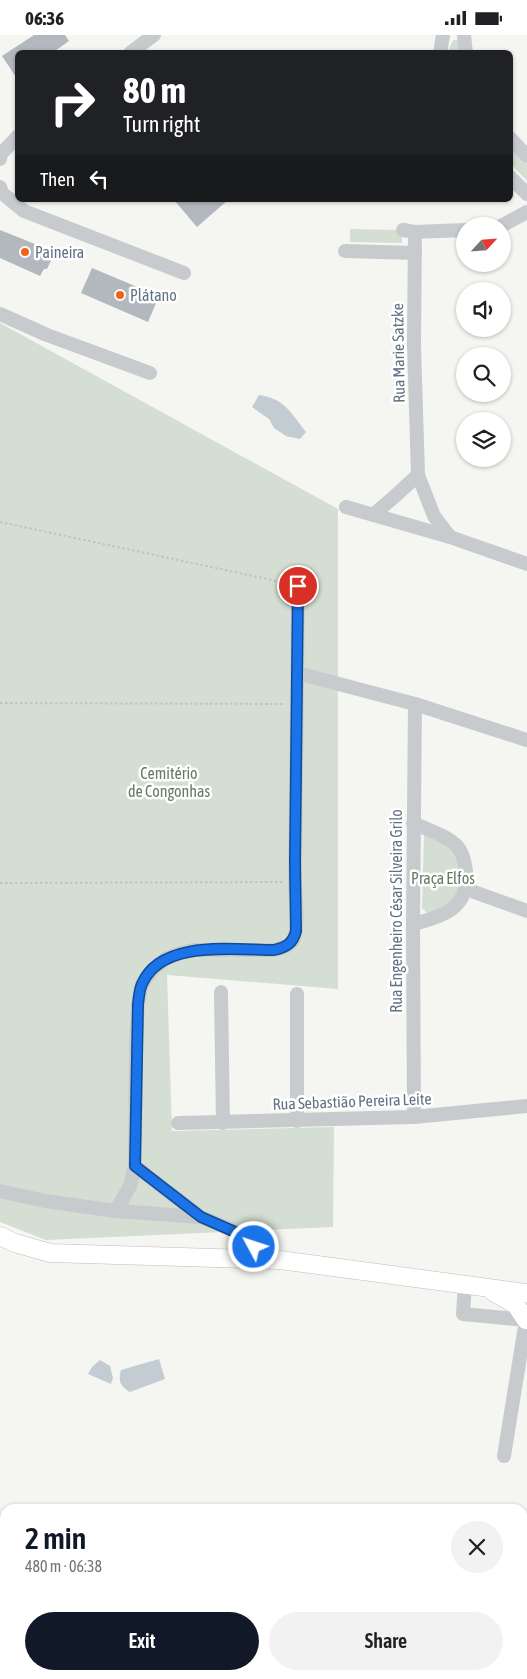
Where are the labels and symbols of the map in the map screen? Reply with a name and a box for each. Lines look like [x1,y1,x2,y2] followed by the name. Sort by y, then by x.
[456,217,511,273] north arrow
[35,243,84,261] place label: Paineira
[19,246,31,258] marker: Paineira
[130,286,177,304] place label: Plátano
[114,289,126,301] marker: Plátano
[388,303,408,403] street label: Rua Marie Satzke
[277,565,319,607] pin
[128,764,210,801] park label: Cemitério de Congonhas
[387,809,406,1013] street label: Rua Engenheiro César Silveira Grilo
[411,869,475,888] park label: Praça Elfos
[272,1089,432,1113] street label: Rua Sebastião Pereira Leite
[227,1220,279,1272] position arrow

